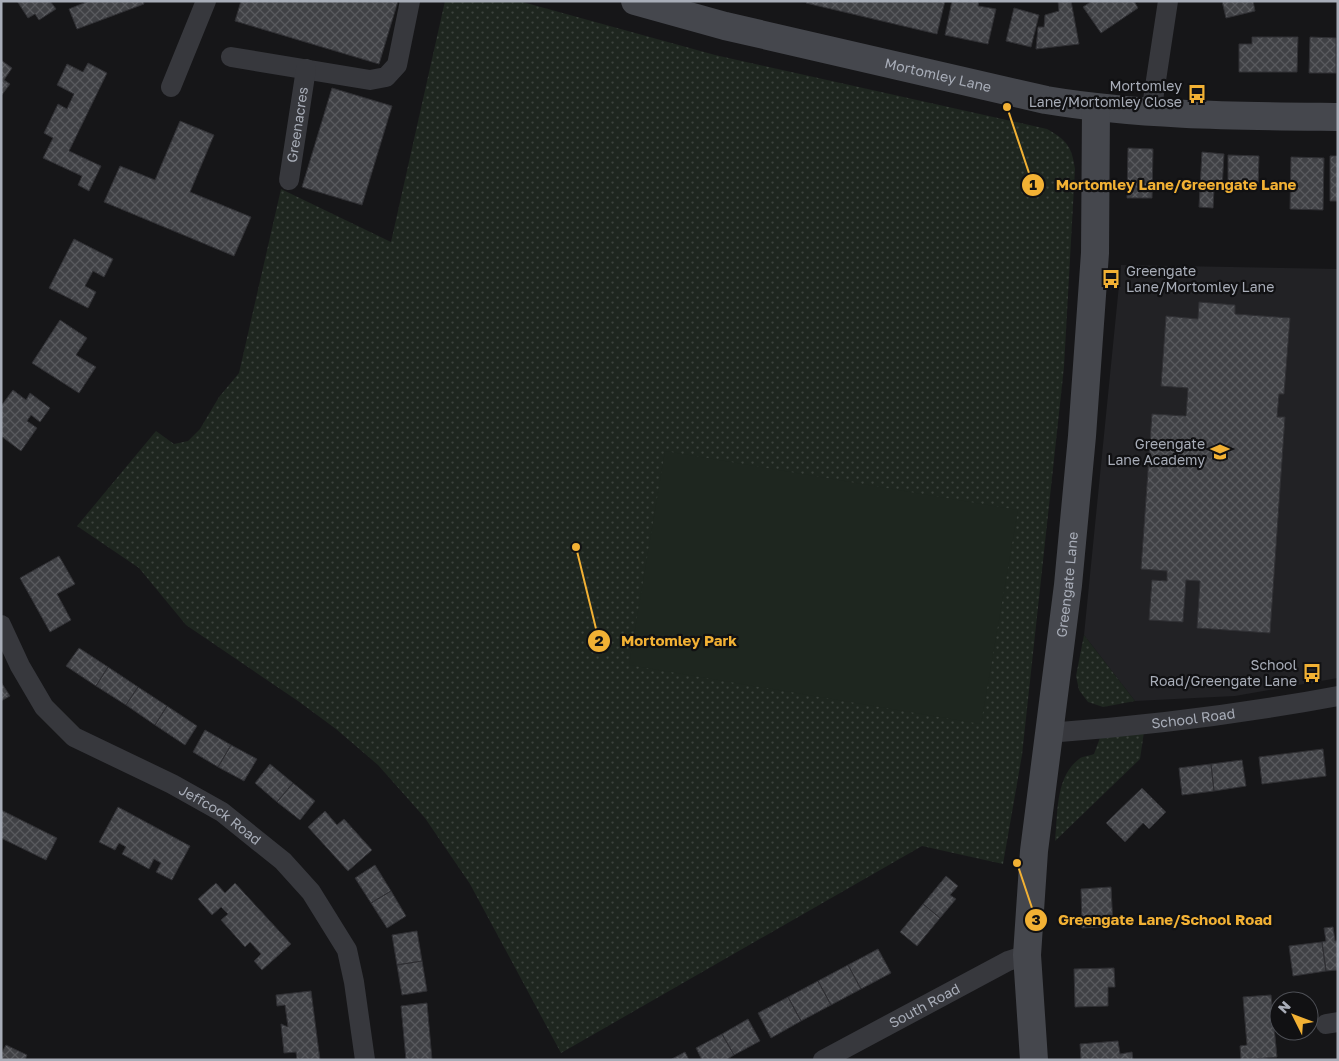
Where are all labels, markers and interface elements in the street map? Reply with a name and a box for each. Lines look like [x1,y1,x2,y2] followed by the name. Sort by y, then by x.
[883,54,993,95] street label: Mortomley Lane
[1029,77,1182,110] place label: Mortomley Lane/Mortomley Close
[1186,83,1208,105] bus stop icon: Mortomley Lane/Mortomley Close
[283,85,311,164] street label: Greenacres
[1020,170,1306,200] callout: Mortomley Lane/Greengate Lane
[1029,175,1037,193] text: 1
[1056,175,1296,193] text: Mortomley Lane/Greengate Lane
[1126,262,1274,295] place label: Greengate Lane/Mortomley Lane
[1100,268,1122,290] bus stop icon: Greengate Lane/Mortomley Lane
[1107,435,1205,468] place label: Greengate Lane Academy
[1209,441,1231,463] school or university icon: Greengate Lane Academy
[1052,531,1081,638] street label: Greengate Lane
[586,626,747,656] callout: Mortomley Park
[594,631,604,649] text: 2
[621,631,737,649] text: Mortomley Park
[1150,656,1297,689] place label: School Road/Greengate Lane
[1301,662,1323,684] bus stop icon: School Road/Greengate Lane
[1150,704,1236,732] street label: School Road
[176,781,265,848] street label: Jeffcock Road
[1023,905,1282,935] callout: Greengate Lane/School Road
[1031,910,1041,928] text: 3
[1058,910,1272,928] text: Greengate Lane/School Road
[886,979,963,1031] street label: South Road
[1269,991,1319,1041] north arrow
[1274,997,1294,1017] text: N

